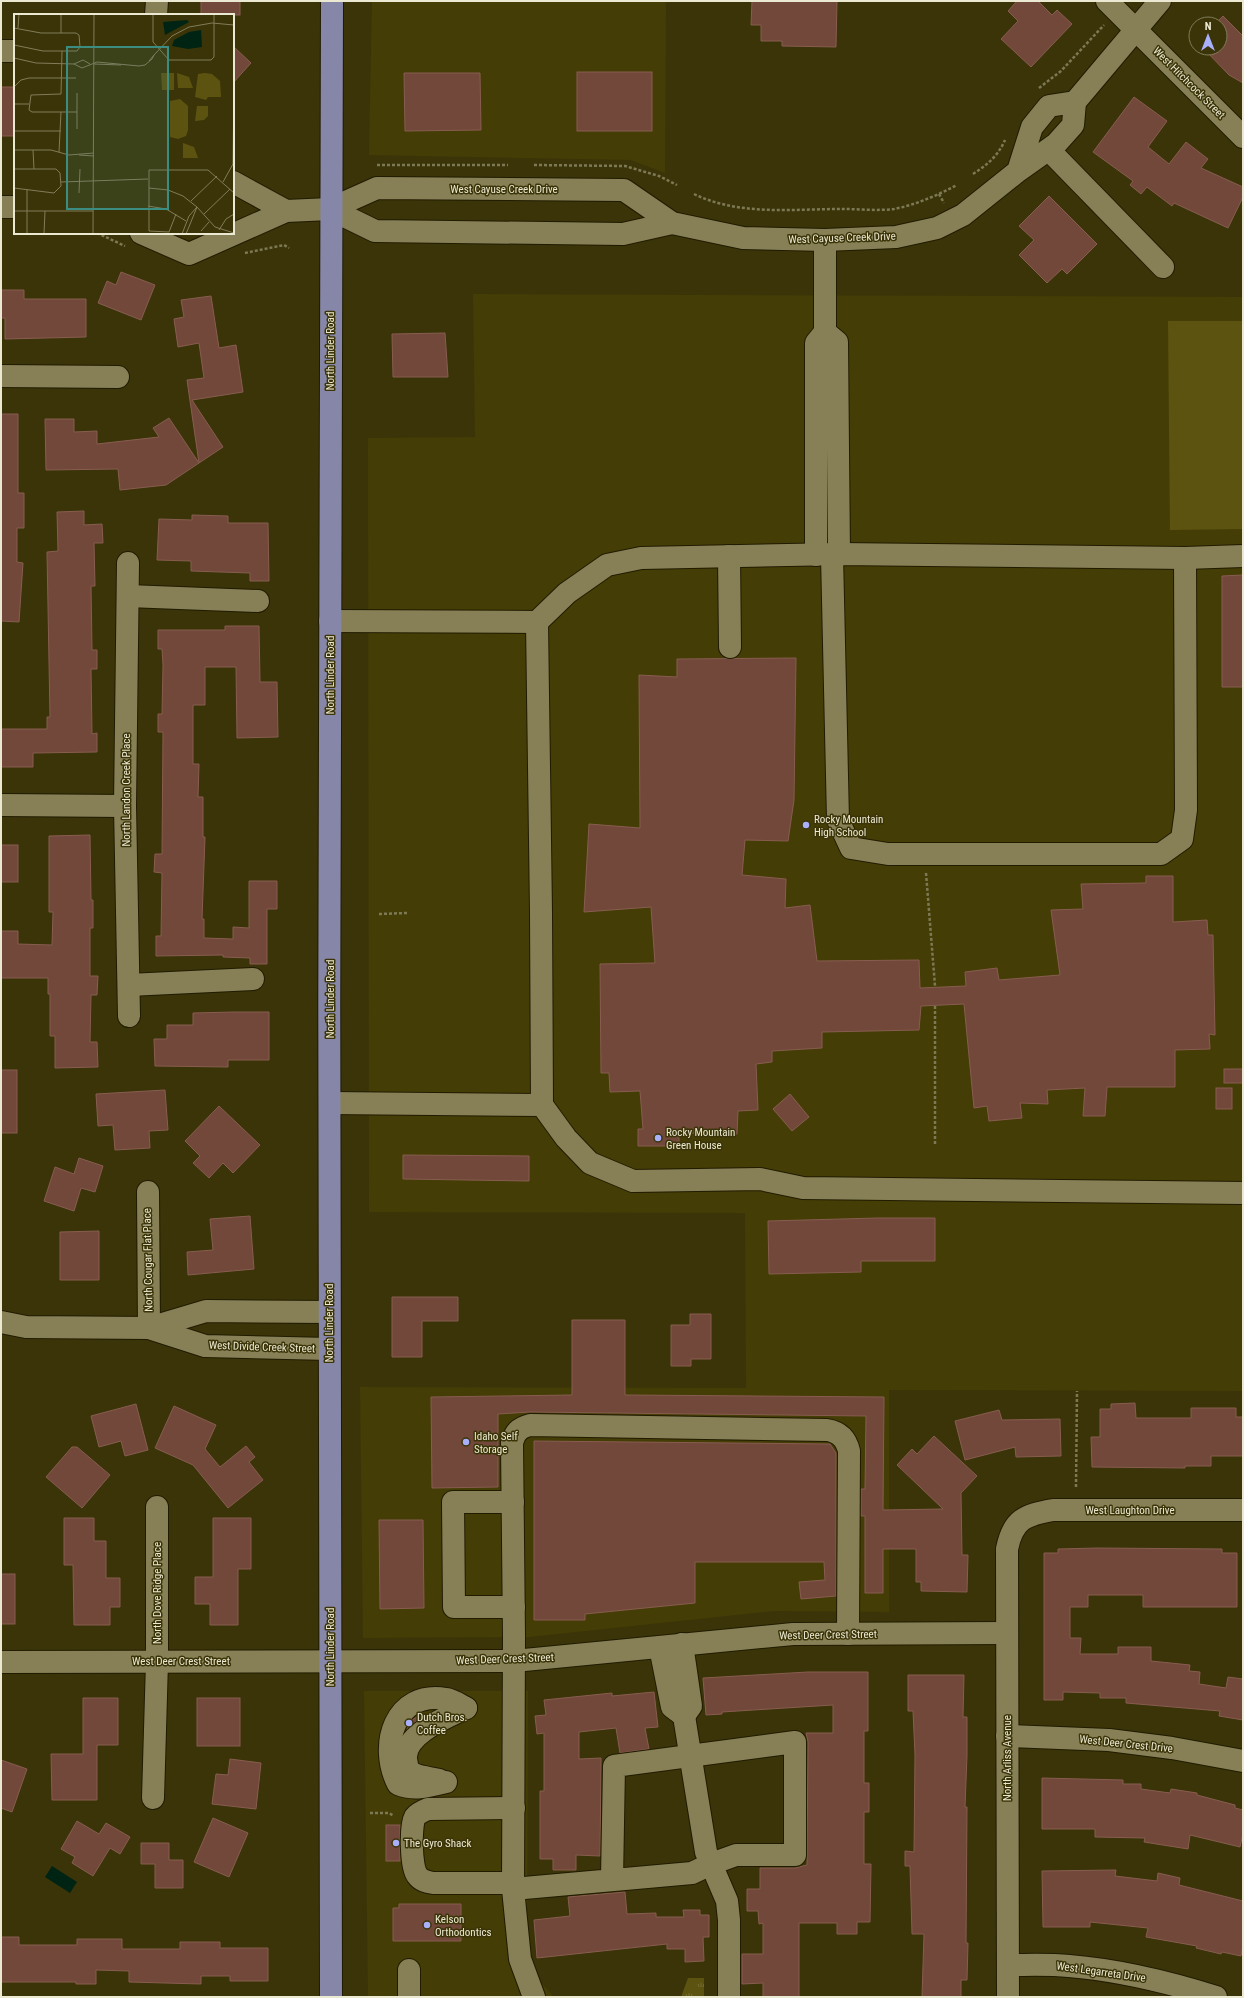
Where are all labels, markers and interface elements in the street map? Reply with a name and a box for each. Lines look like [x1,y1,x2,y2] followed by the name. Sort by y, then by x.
[14,14,234,234] inset map
[1188,16,1228,56] north arrow
[1205,20,1212,33] text: N
[1150,44,1228,122] street label: West Hitchcock Street
[450,183,558,196] street label: West Cayuse Creek Drive
[788,230,896,246] street label: West Cayuse Creek Drive
[324,312,337,390] street label: North Linder Road
[324,636,337,714] street label: North Linder Road
[120,733,133,847] street label: North Landon Creek Place
[814,813,883,839] place label: Rocky Mountain High School
[801,820,811,830] marker: Rocky Mountain High School
[324,960,337,1038] street label: North Linder Road
[666,1126,735,1152] place label: Rocky Mountain Green House
[653,1133,663,1143] marker: Rocky Mountain Green House
[141,1208,155,1312] street label: North Cougar Flat Place
[323,1284,336,1362] street label: North Linder Road
[209,1339,315,1355] street label: West Divide Creek Street
[474,1430,518,1456] place label: Idaho Self Storage
[461,1437,471,1447] marker: Idaho Self Storage
[1085,1504,1175,1517] street label: West Laughton Drive
[151,1542,164,1644] street label: North Dove Ridge Place
[324,1608,337,1686] street label: North Linder Road
[779,1628,877,1642] street label: West Deer Crest Street
[456,1651,554,1667] street label: West Deer Crest Street
[132,1655,230,1668] street label: West Deer Crest Street
[417,1711,468,1737] place label: Dutch Bros. Coffee
[1001,1715,1014,1801] street label: North Arliss Avenue
[404,1718,414,1728] marker: Dutch Bros. Coffee
[1079,1733,1173,1755] street label: West Deer Crest Drive
[404,1837,471,1850] place label: The Gyro Shack
[391,1838,401,1848] marker: The Gyro Shack
[435,1913,492,1939] place label: Kelson Orthodontics
[422,1920,432,1930] marker: Kelson Orthodontics
[1056,1959,1146,1985] street label: West Legarreta Drive

